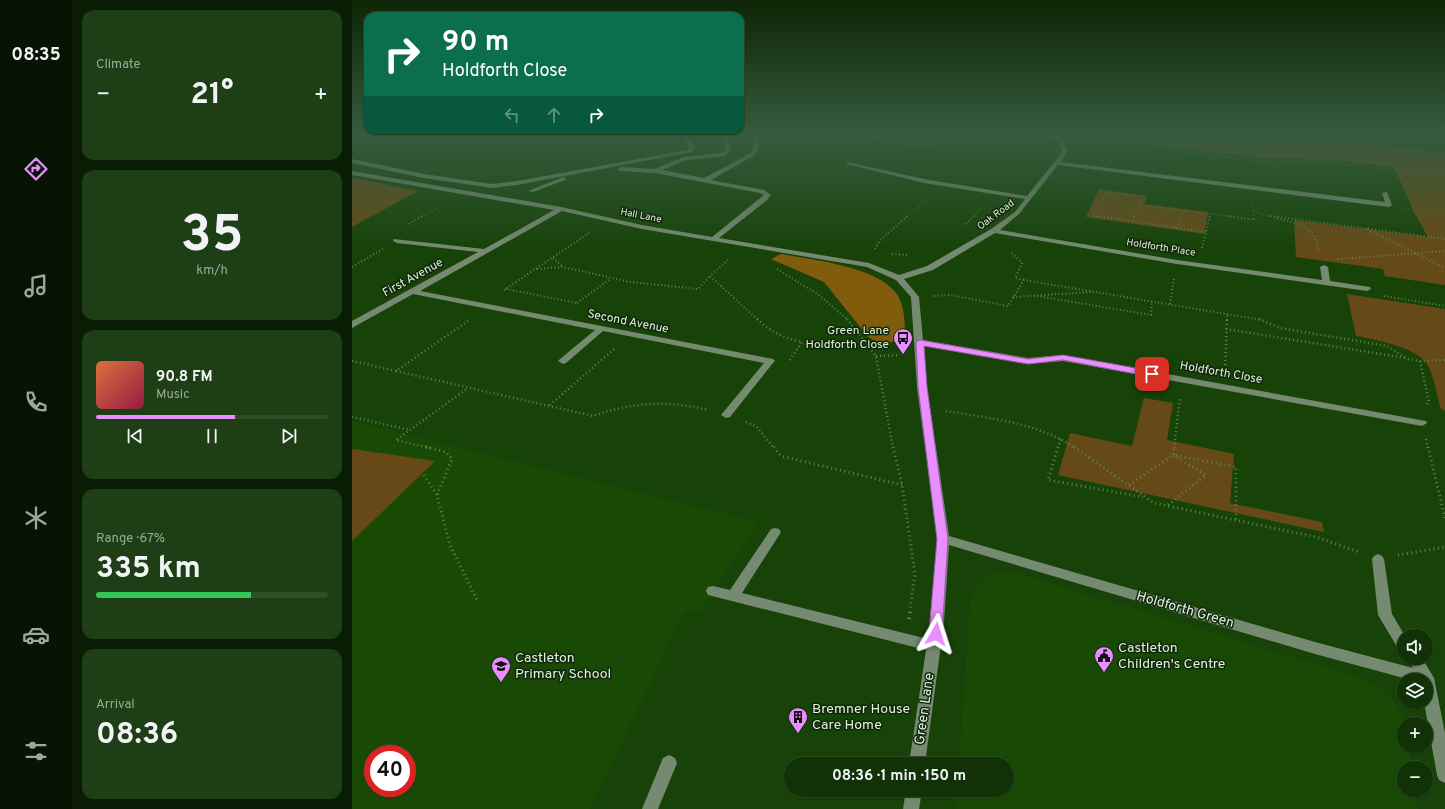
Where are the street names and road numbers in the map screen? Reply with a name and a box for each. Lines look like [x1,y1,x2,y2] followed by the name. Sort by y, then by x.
[975,197,1017,233] street label: Oak Road
[619,206,663,226] street label: Hall Lane
[1125,236,1197,260] street label: Holdforth Place
[380,255,446,301] street label: First Avenue
[586,306,670,338] street label: Second Avenue
[1178,358,1264,388] street label: Holdforth Close
[1134,588,1236,632] street label: Holdforth Green
[912,672,938,746] street label: Green Lane

